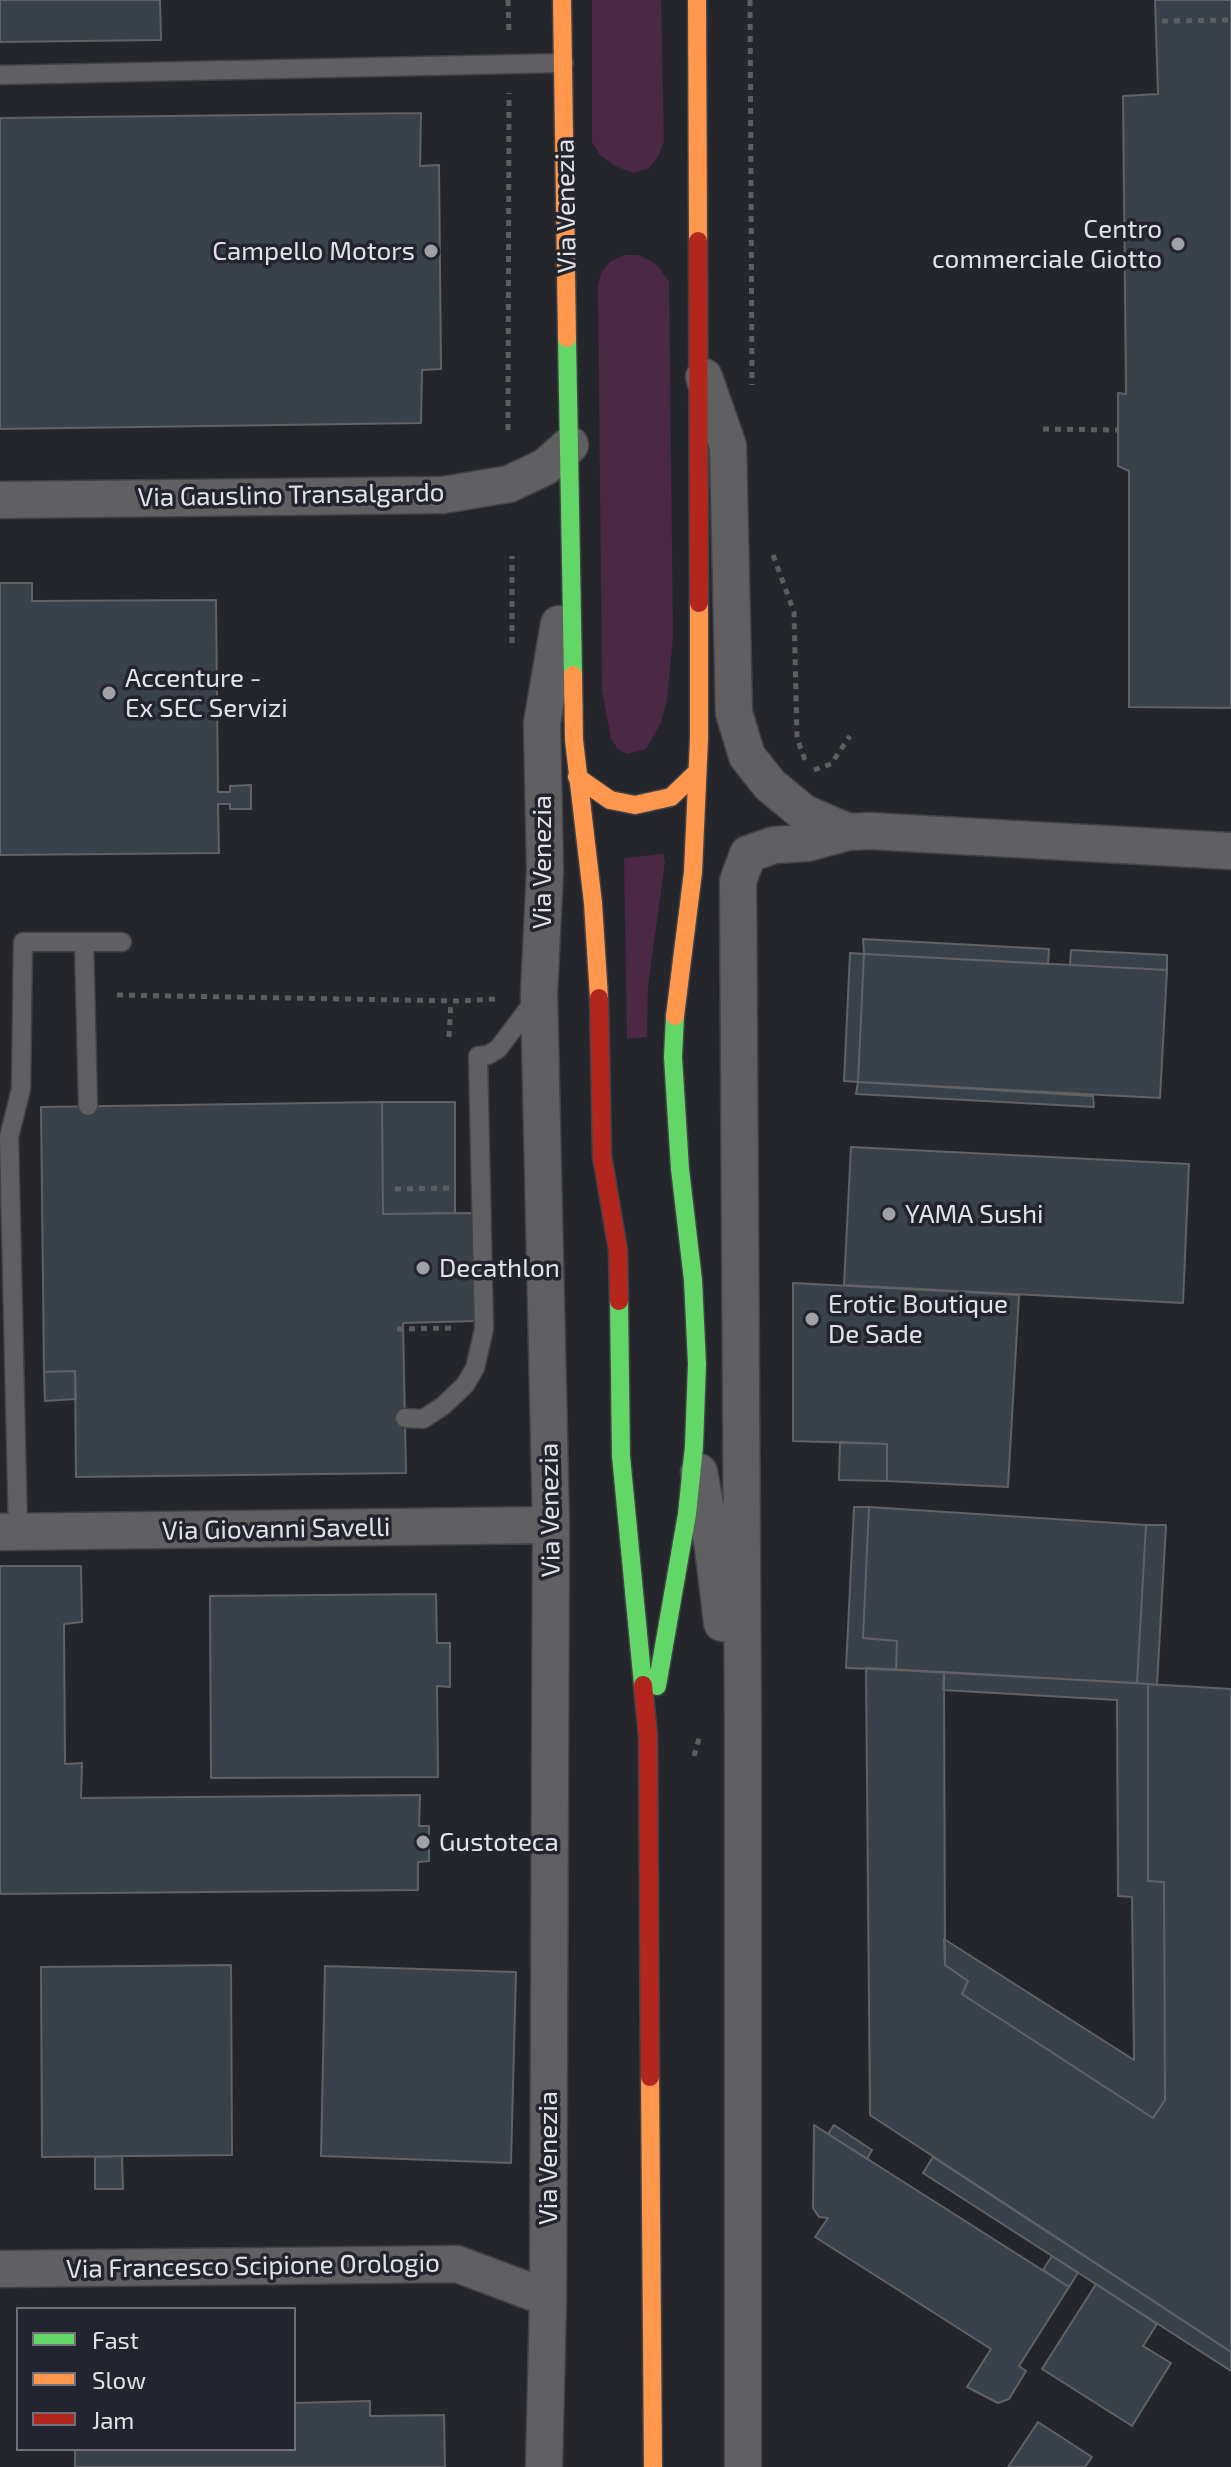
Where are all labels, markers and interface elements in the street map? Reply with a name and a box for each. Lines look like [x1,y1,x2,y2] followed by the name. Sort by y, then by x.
[549,139,583,273] street label: Via Venezia
[932,213,1162,274] place label: Centro commerciale Giotto
[212,235,415,267] place label: Campello Motors
[1169,235,1187,253] marker: Centro commerciale Giotto
[422,242,440,260] marker: Campello Motors
[137,477,445,513] street label: Via Gauslino Transalgardo
[125,662,288,724] place label: Accenture - Ex SEC Servizi
[100,684,118,702] marker: Accenture - Ex SEC Servizi
[526,795,558,929] street label: Via Venezia
[905,1198,1044,1230] place label: YAMA Sushi
[880,1205,898,1223] marker: YAMA Sushi
[439,1252,560,1284] place label: Decathlon
[414,1259,432,1277] marker: Decathlon
[828,1288,1008,1350] place label: Erotic Boutique De Sade
[803,1310,821,1328] marker: Erotic Boutique De Sade
[533,1443,567,1577] street label: Via Venezia
[162,1511,390,1547] street label: Via Giovanni Savelli
[439,1826,559,1858] place label: Gustoteca
[414,1833,432,1851] marker: Gustoteca
[532,2091,564,2225] street label: Via Venezia
[66,2247,440,2285] street label: Via Francesco Scipione Orologio
[16,2307,296,2451] legend
[92,2325,139,2354] text: Fast
[92,2365,146,2394] text: Slow
[92,2405,134,2434] text: Jam

